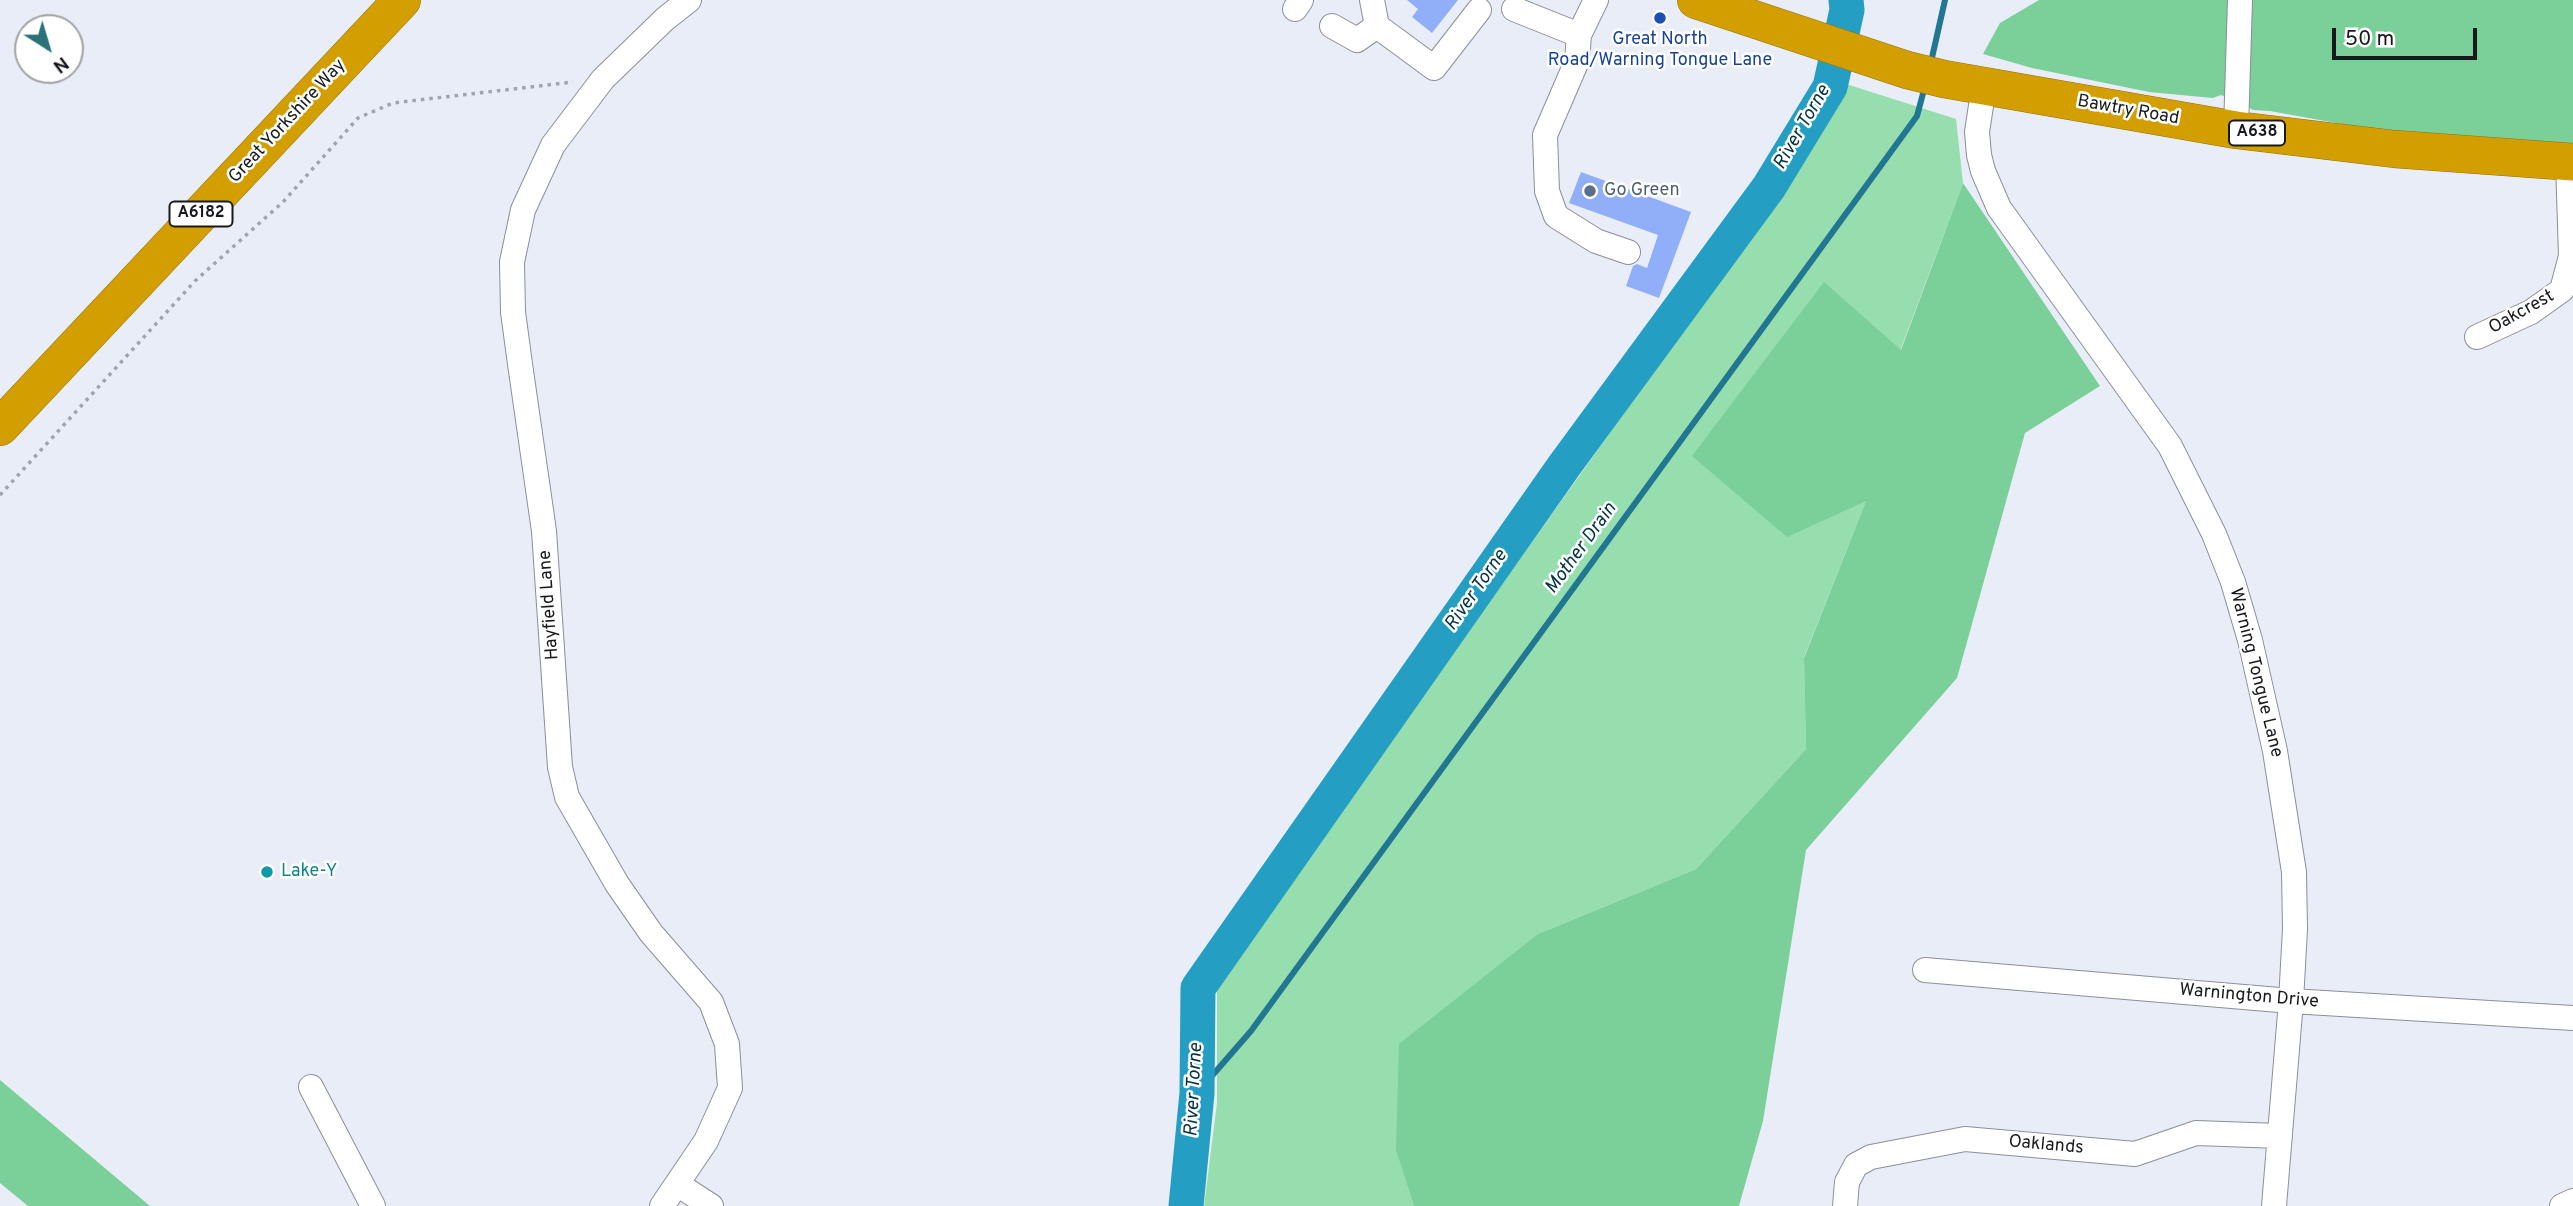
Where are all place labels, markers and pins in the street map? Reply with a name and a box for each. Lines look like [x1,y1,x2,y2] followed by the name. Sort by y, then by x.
[1652,10,1668,26] marker: Great North Road/Warning Tongue Lane
[1548,29,1772,72] place label: Great North Road/Warning Tongue Lane
[1604,180,1680,202] place label: Go Green
[1582,183,1598,199] marker: Go Green
[281,861,337,883] place label: Lake-Y
[259,864,275,880] marker: Lake-Y

